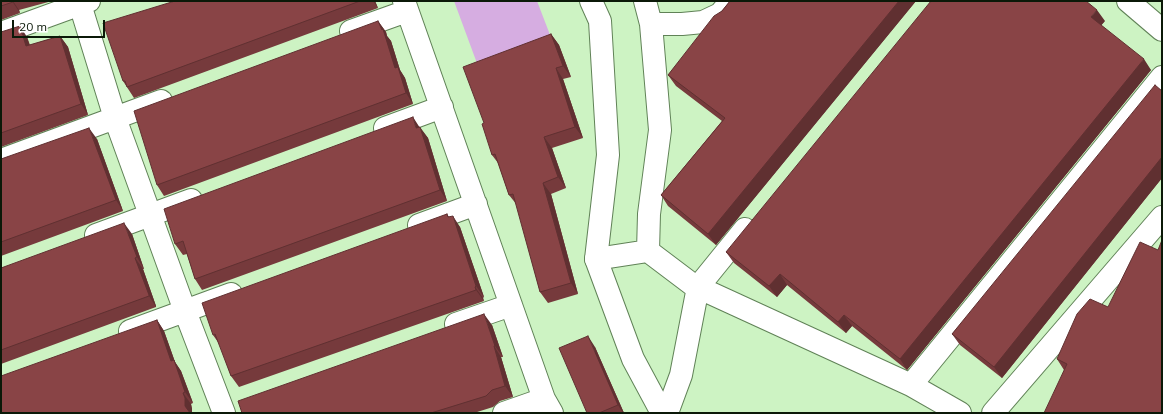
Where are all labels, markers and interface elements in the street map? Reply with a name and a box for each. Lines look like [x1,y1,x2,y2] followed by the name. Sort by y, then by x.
[14,12,107,38] scale bar
[19,19,47,34] text: 20 m

